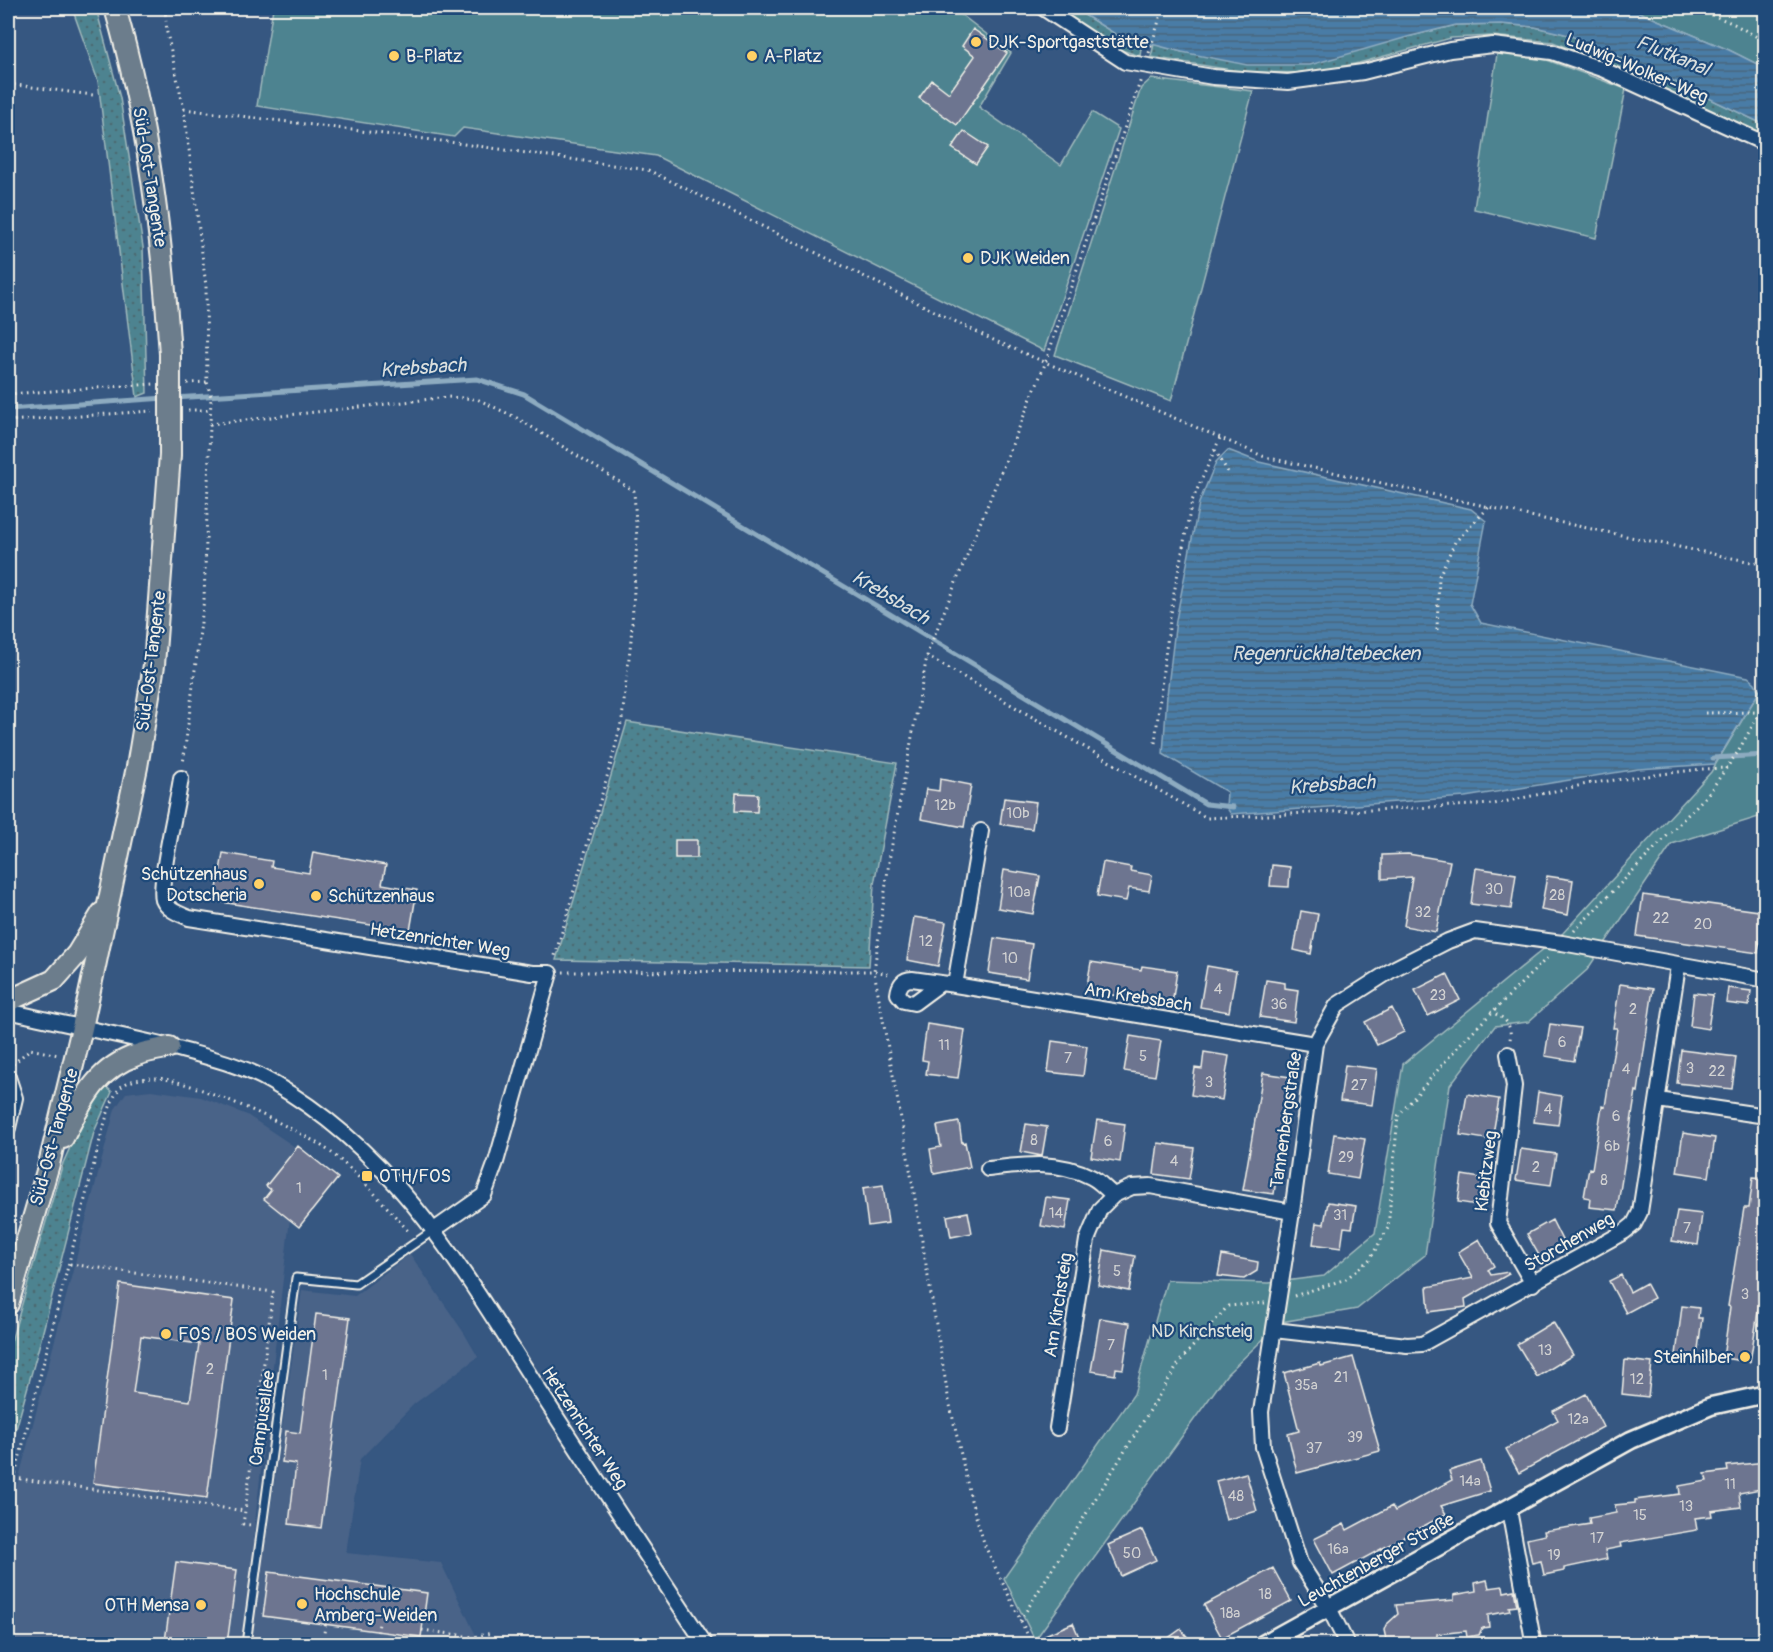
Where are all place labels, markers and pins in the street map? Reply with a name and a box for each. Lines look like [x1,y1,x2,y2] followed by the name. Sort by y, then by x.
[988,31,1149,54] place label: DJK-Sportgaststätte
[969,35,983,49] marker: DJK-Sportgaststätte
[406,45,462,68] place label: B-Platz
[764,45,822,68] place label: A-Platz
[387,49,401,63] marker: B-Platz
[745,49,759,63] marker: A-Platz
[980,247,1070,270] place label: DJK Weiden
[961,251,975,265] marker: DJK Weiden
[141,863,247,907] place label: Schützenhaus Dotscheria
[252,877,266,891] marker: Schützenhaus Dotscheria
[328,885,434,908] place label: Schützenhaus
[309,889,323,903] marker: Schützenhaus
[379,1165,451,1188] place label: OTH/FOS
[360,1169,374,1183] marker: OTH/FOS
[178,1323,316,1346] place label: FOS / BOS Weiden
[159,1327,173,1341] marker: FOS / BOS Weiden
[1653,1346,1734,1369] place label: Steinhilber
[1738,1350,1752,1364] marker: Steinhilber
[314,1583,437,1627] place label: Hochschule Amberg-Weiden
[105,1594,189,1617] place label: OTH Mensa
[295,1597,309,1611] marker: Hochschule Amberg-Weiden
[194,1598,208,1612] marker: OTH Mensa

